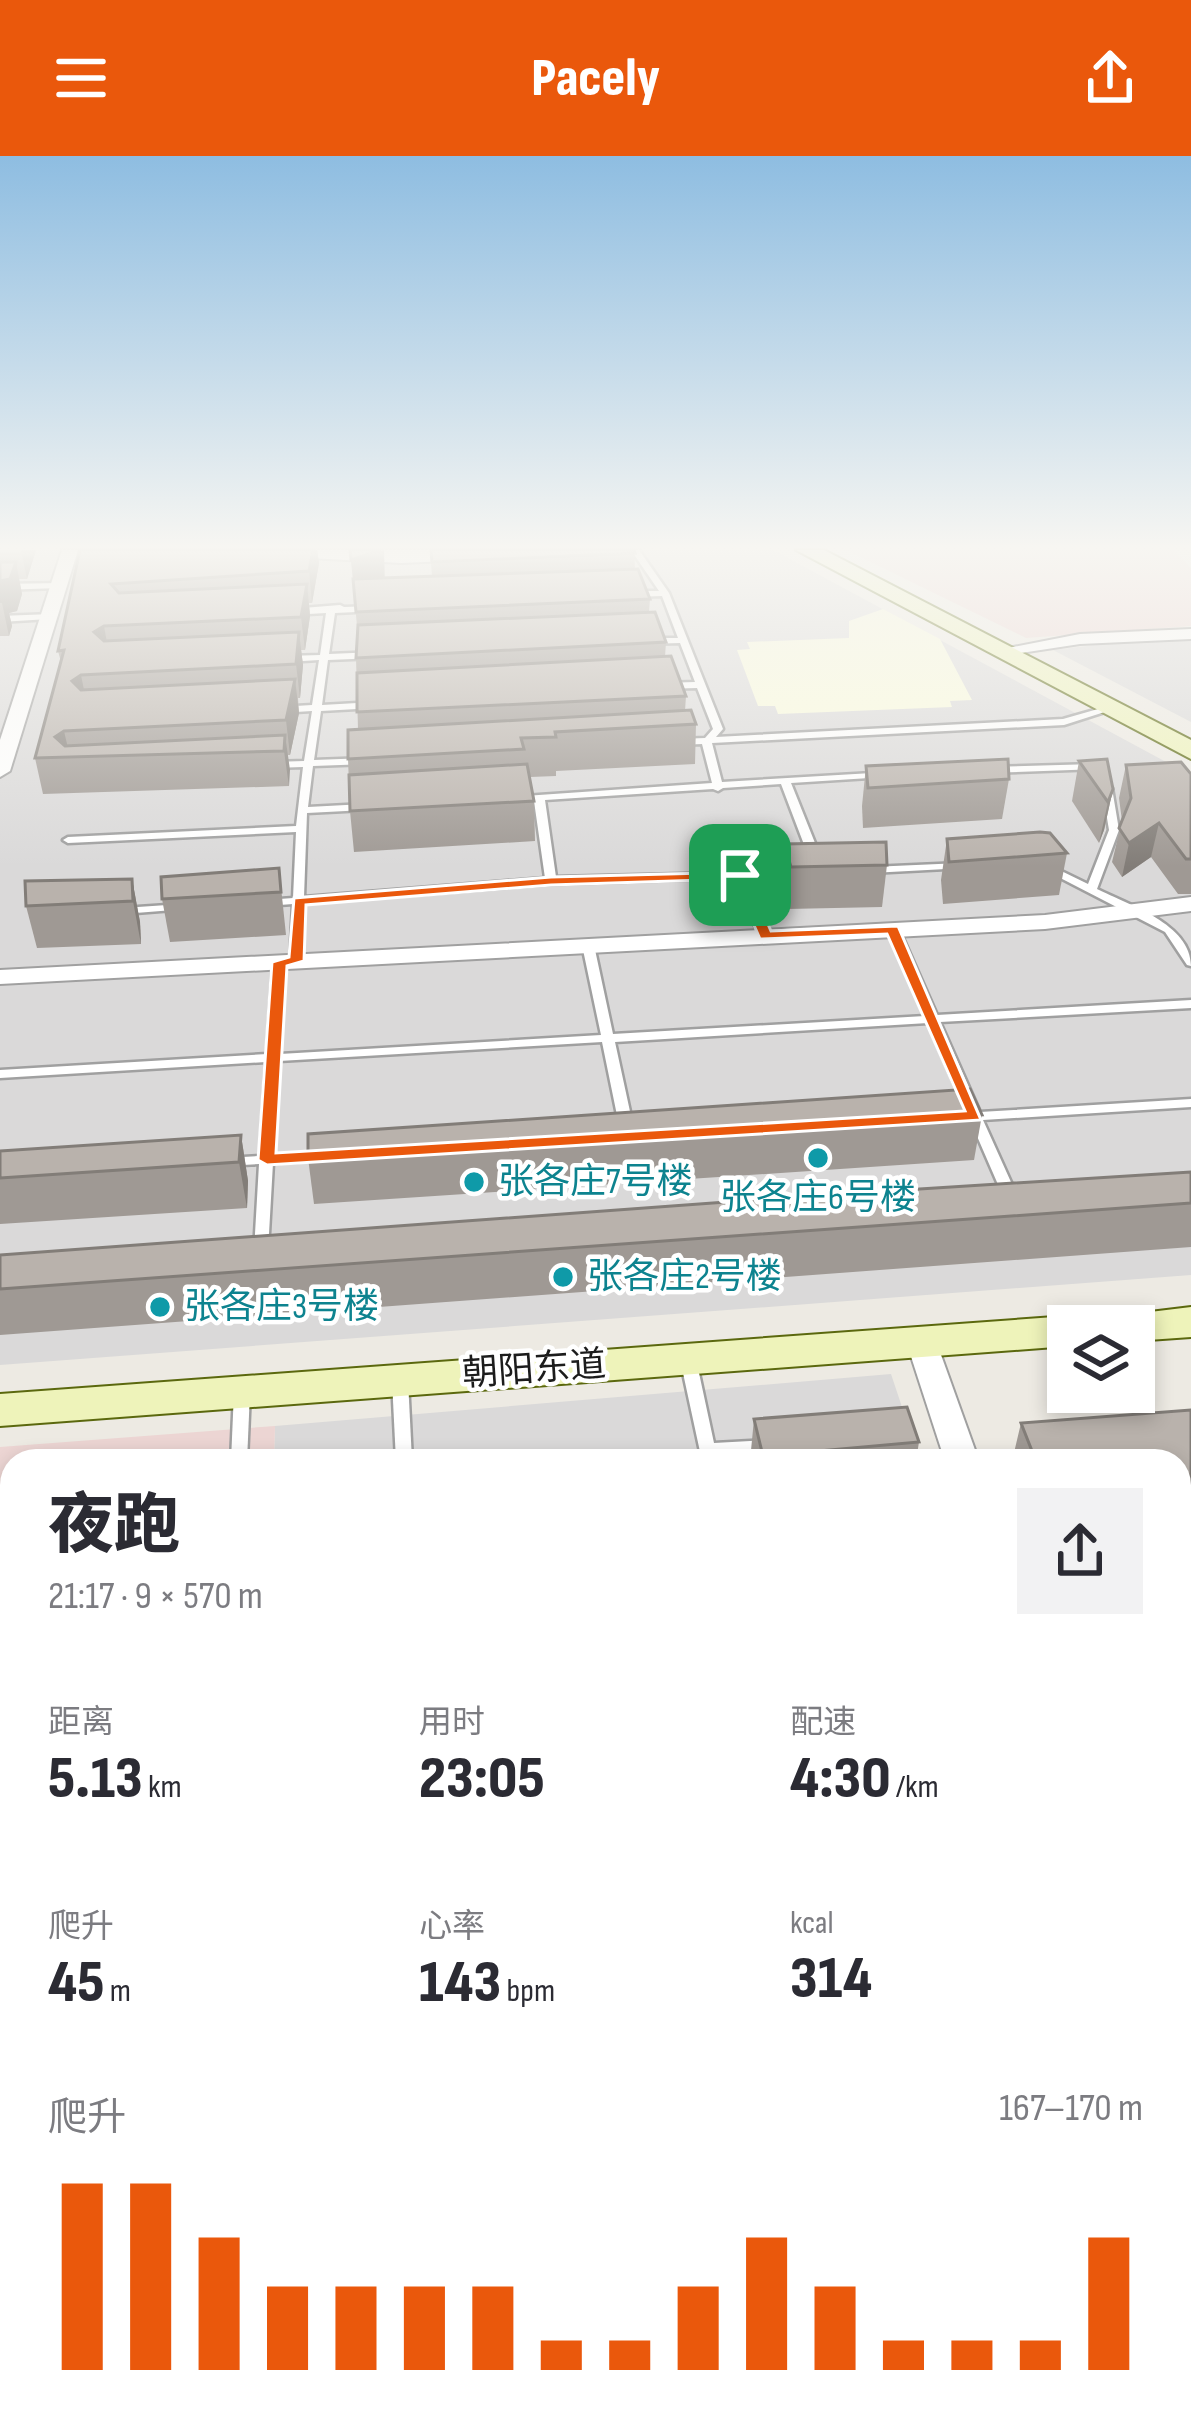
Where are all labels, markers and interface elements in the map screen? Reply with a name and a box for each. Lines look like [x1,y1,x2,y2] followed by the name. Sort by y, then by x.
[48,45,114,111] icon: menu
[1077,45,1143,111] icon: share
[531,46,660,111] text: Pacely
[689,824,791,926] pin
[707,842,773,908] icon: arrive
[805,1145,831,1171] marker: 张各庄6号楼
[498,1161,692,1204] place label: 张各庄7号楼
[461,1169,487,1195] marker: 张各庄7号楼
[720,1177,916,1220] place label: 张各庄6号楼
[587,1256,782,1299] place label: 张各庄2号楼
[550,1264,576,1290] marker: 张各庄2号楼
[184,1286,379,1329] place label: 张各庄3号楼
[147,1294,173,1320] marker: 张各庄3号楼
[1047,1305,1155,1413] map controls
[1047,1305,1155,1413] button: layers
[461,1344,607,1396] street label: 朝阳东道
[48,1488,180,1567] text: 夜跑
[1017,1488,1143,1614] button: share
[48,1573,263,1620] text: 21:17 · 9 × 570 m
[48,1703,114,1743] text: 距离
[419,1703,485,1743] text: 用时
[790,1703,856,1743] text: 配速
[48,1743,143,1815] text: 5.13
[419,1743,545,1815] text: 23:05
[790,1743,891,1815] text: 4:30
[143,1767,182,1807] text: km
[891,1767,939,1807] text: /km
[790,1903,834,1943] text: kcal
[48,1907,114,1947] text: 爬升
[419,1907,485,1947] text: 心率
[790,1943,872,2015] text: 314
[48,1947,105,2019] text: 45
[419,1947,501,2019] text: 143
[105,1971,131,2011] text: m
[501,1971,555,2011] text: bpm
[999,2085,1143,2132] text: 167–170 m
[48,2095,126,2142] text: 爬升

